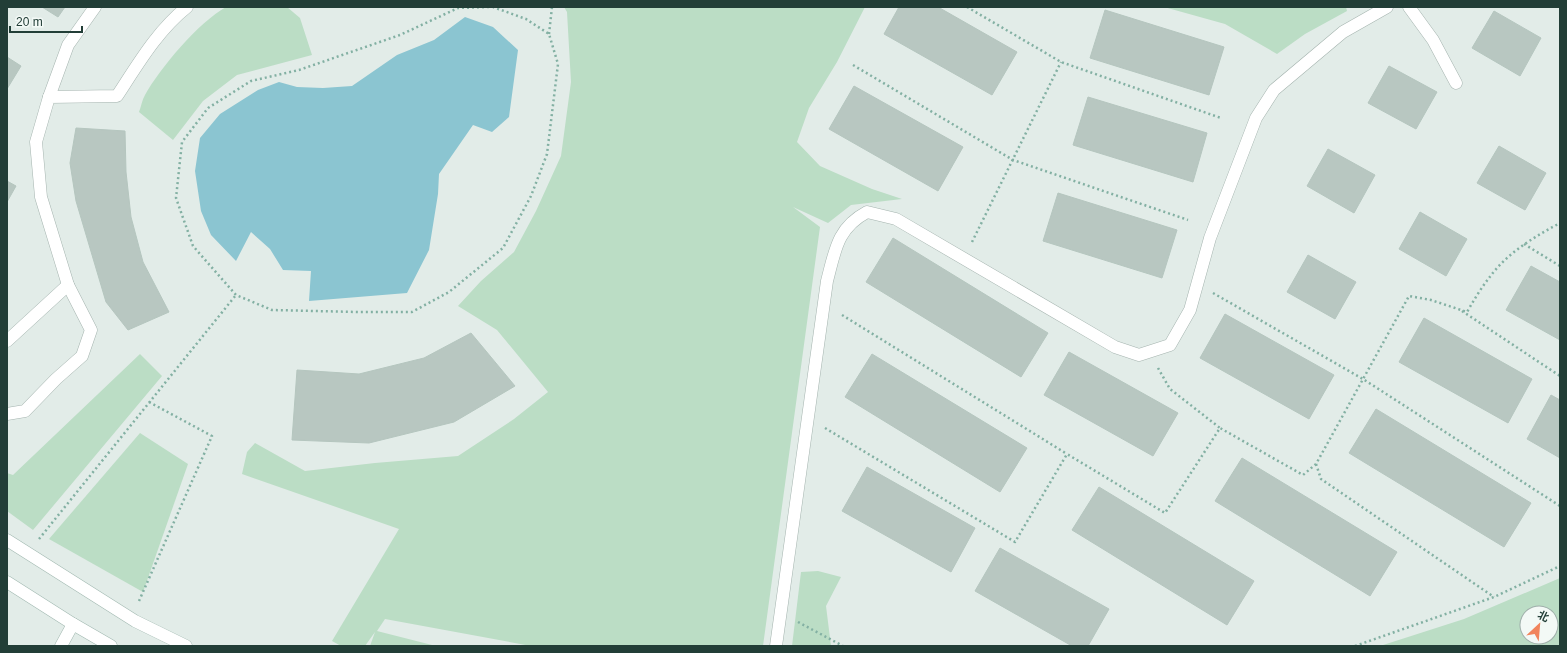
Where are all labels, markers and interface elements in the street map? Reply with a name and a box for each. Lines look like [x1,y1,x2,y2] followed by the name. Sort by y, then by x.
[10,8,82,34] scale bar
[16,15,43,29] text: 20 m
[1519,605,1559,645] north arrow
[1536,608,1551,624] text: 北

